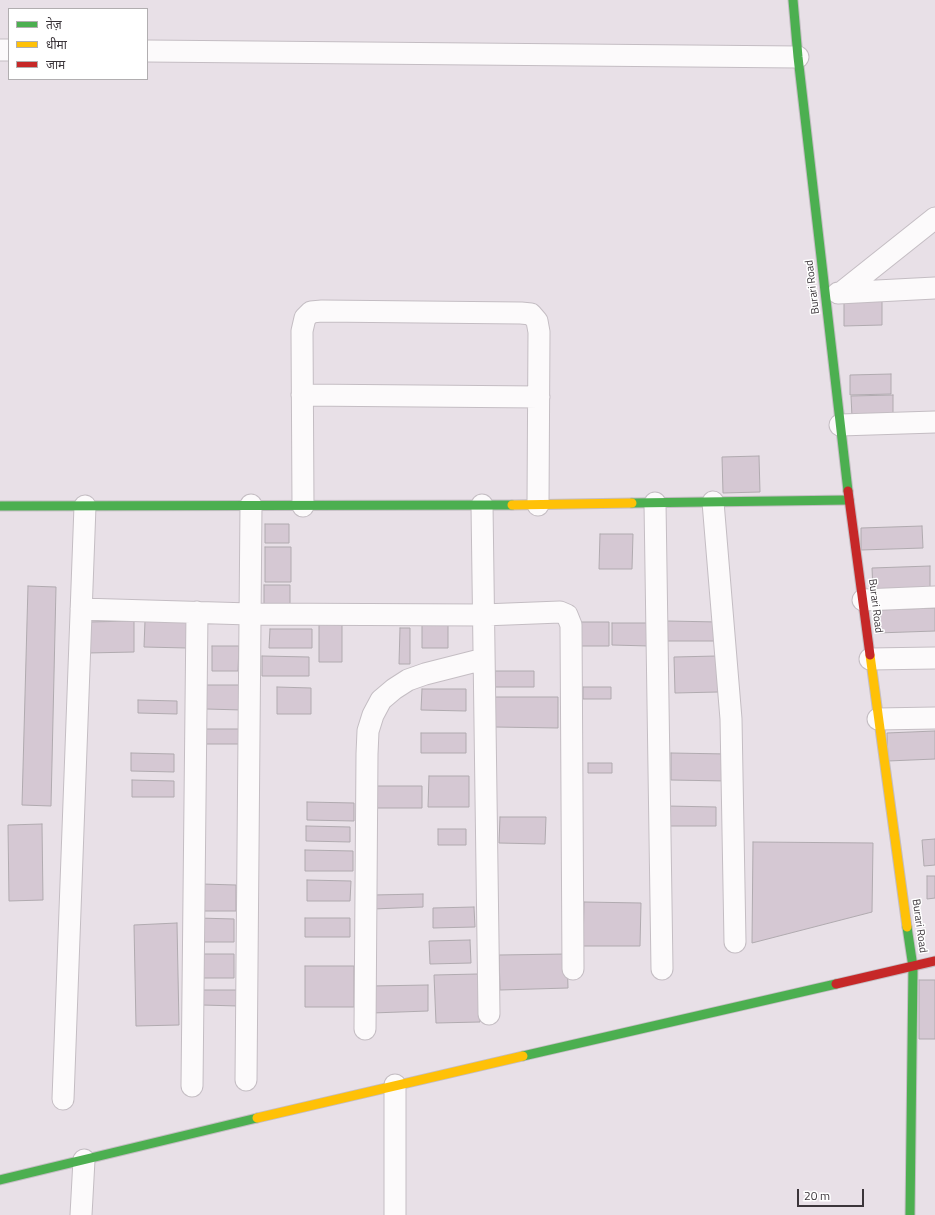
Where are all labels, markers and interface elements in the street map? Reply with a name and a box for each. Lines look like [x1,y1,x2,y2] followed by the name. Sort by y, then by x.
[8,8,148,80] legend
[46,15,62,34] text: तेज़
[46,35,67,54] text: धीमा
[46,55,65,74] text: जाम
[803,259,823,315] street label: Burari Road
[865,578,885,634] street label: Burari Road
[909,898,929,954] street label: Burari Road
[799,1181,866,1207] scale bar
[804,1186,830,1205] text: 20 m

